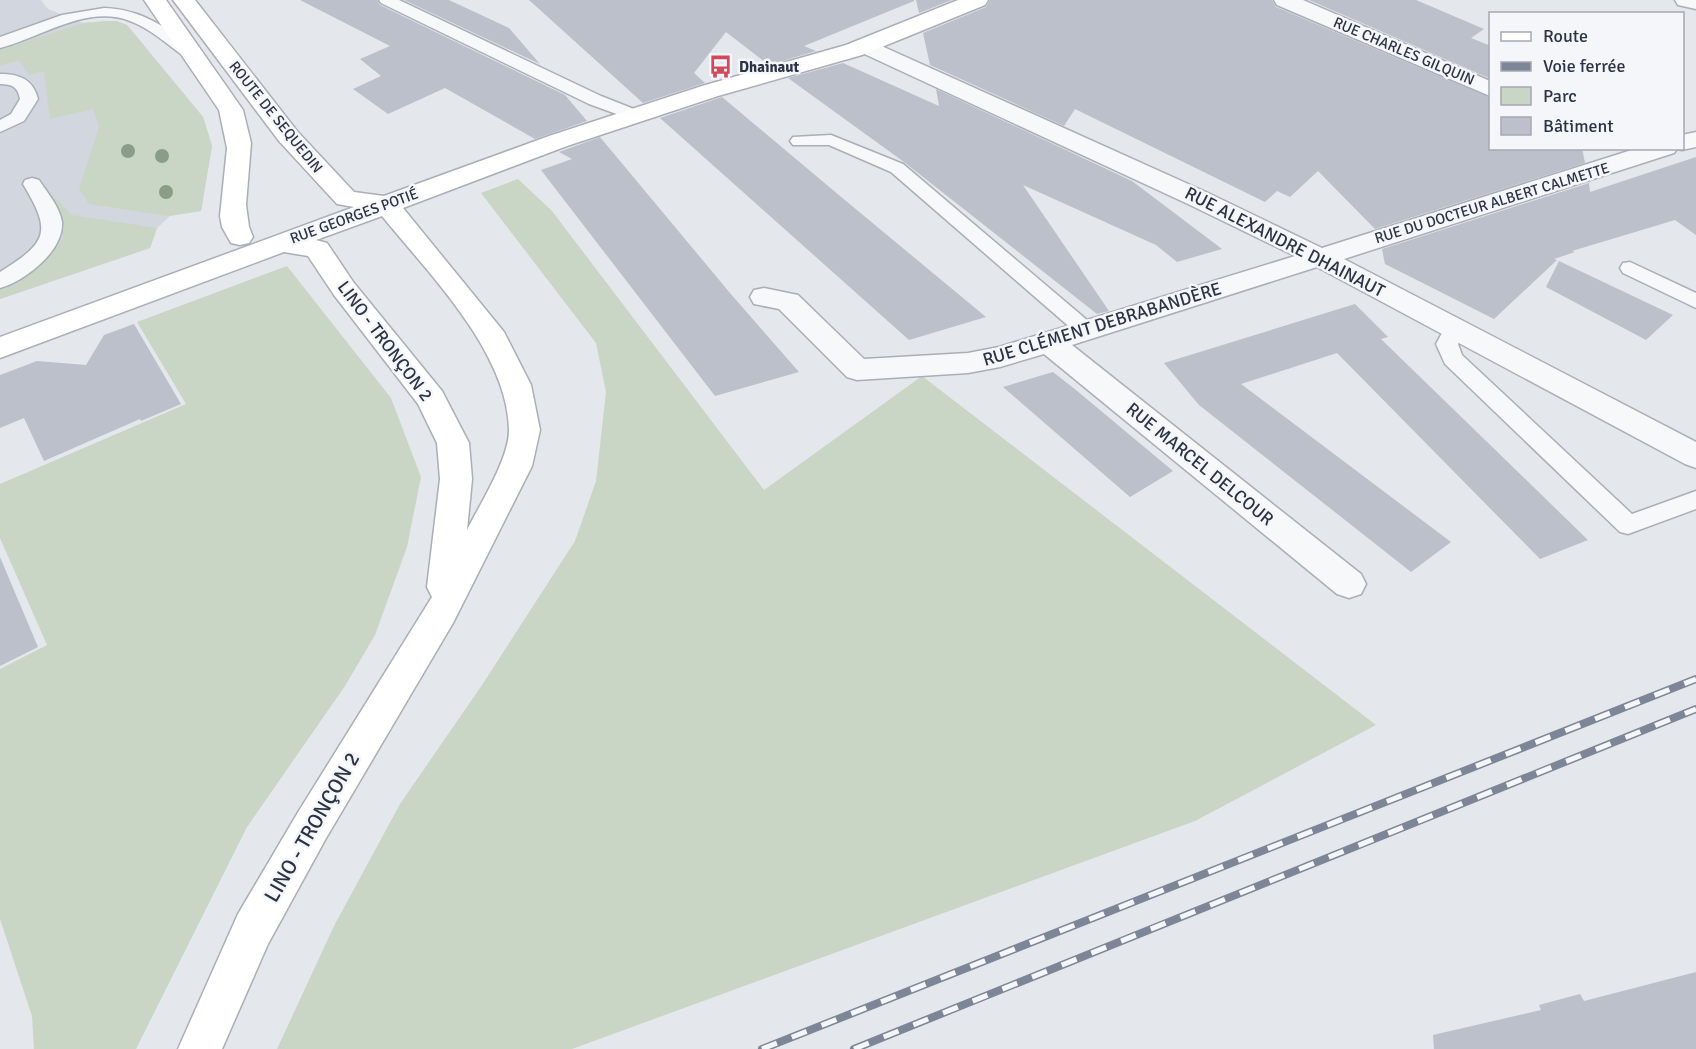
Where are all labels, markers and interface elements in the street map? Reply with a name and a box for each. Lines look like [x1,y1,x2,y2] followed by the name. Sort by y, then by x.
[1489,12,1684,150] legend
[1331,13,1477,89] street label: RUE CHARLES GILQUIN
[1543,25,1588,47] text: Route
[708,54,734,80] bus stop icon: Dhainaut
[1543,55,1625,77] text: Voie ferrée
[225,57,327,177] street label: ROUTE DE SEQUEDIN
[739,58,800,76] place label: Dhainaut
[1543,85,1577,107] text: Parc
[1543,115,1614,137] text: Bâtiment
[1372,159,1612,247] street label: RUE DU DOCTEUR ALBERT CALMETTE
[1181,182,1389,302] street label: RUE ALEXANDRE DHAINAUT
[287,183,421,248] street label: RUE GEORGES POTIÉ
[333,277,437,405] street label: LINO - TRONÇON 2
[980,277,1224,371] street label: RUE CLÉMENT DEBRABANDÈRE
[1122,398,1278,530] street label: RUE MARCEL DELCOUR
[259,747,365,907] street label: LINO - TRONÇON 2

